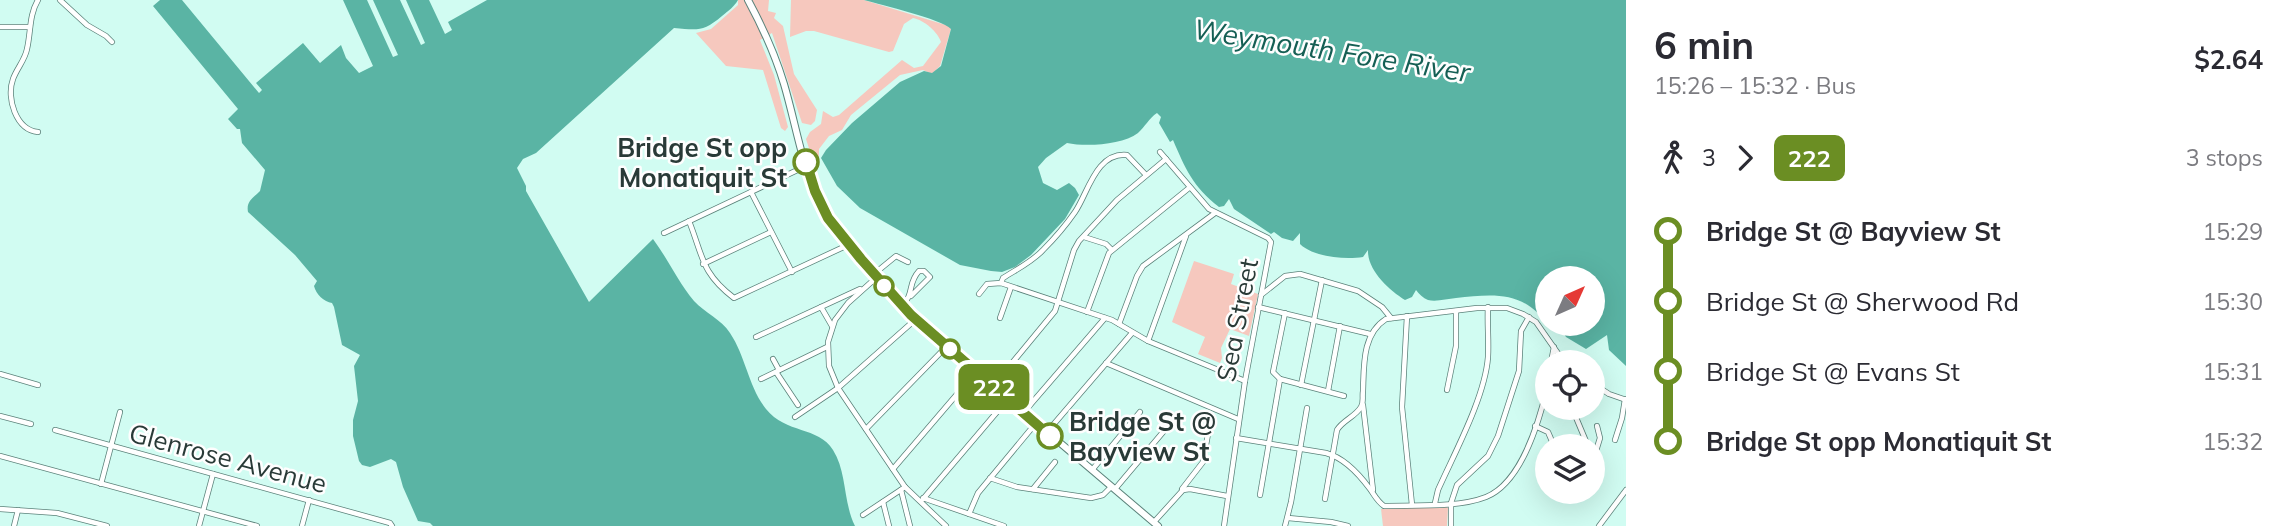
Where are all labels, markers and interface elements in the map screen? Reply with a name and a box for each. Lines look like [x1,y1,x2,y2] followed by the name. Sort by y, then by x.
[1191,11,1475,89] water label: Weymouth Fore River
[1654,21,1754,69] text: 6 min
[2194,43,2263,76] text: $2.64
[1654,71,1856,100] text: 15:26 – 15:32 · Bus
[617,131,787,194] place label: Bridge St opp Monatiquit St
[1654,139,1692,177] icon: walk
[1726,139,1764,177] icon: forward
[1702,143,1716,172] text: 3
[1788,143,1831,173] text: 222
[2186,143,2263,172] text: 3 stops
[793,149,819,175] marker: Bridge St opp Monatiquit St
[1706,215,2001,248] text: Bridge St @ Bayview St
[2203,217,2263,246] text: 15:29
[1209,256,1265,384] street label: Sea Street
[1535,266,1605,336] north arrow
[1535,266,1605,504] map controls
[874,276,894,296] unlabelled marker
[1706,285,2019,318] text: Bridge St @ Sherwood Rd
[2203,287,2263,316] text: 15:30
[940,339,960,359] unlabelled marker
[1535,350,1605,420] button: locate
[1706,355,1960,388] text: Bridge St @ Evans St
[2203,357,2263,386] text: 15:31
[954,364,1034,410] line badge: 222
[972,372,1016,402] text: 222
[1069,405,1216,468] place label: Bridge St @ Bayview St
[126,416,330,500] street label: Glenrose Avenue
[1037,423,1063,449] marker: Bridge St @ Bayview St
[1706,425,2051,458] text: Bridge St opp Monatiquit St
[2203,427,2263,456] text: 15:32
[1535,434,1605,504] button: layers

